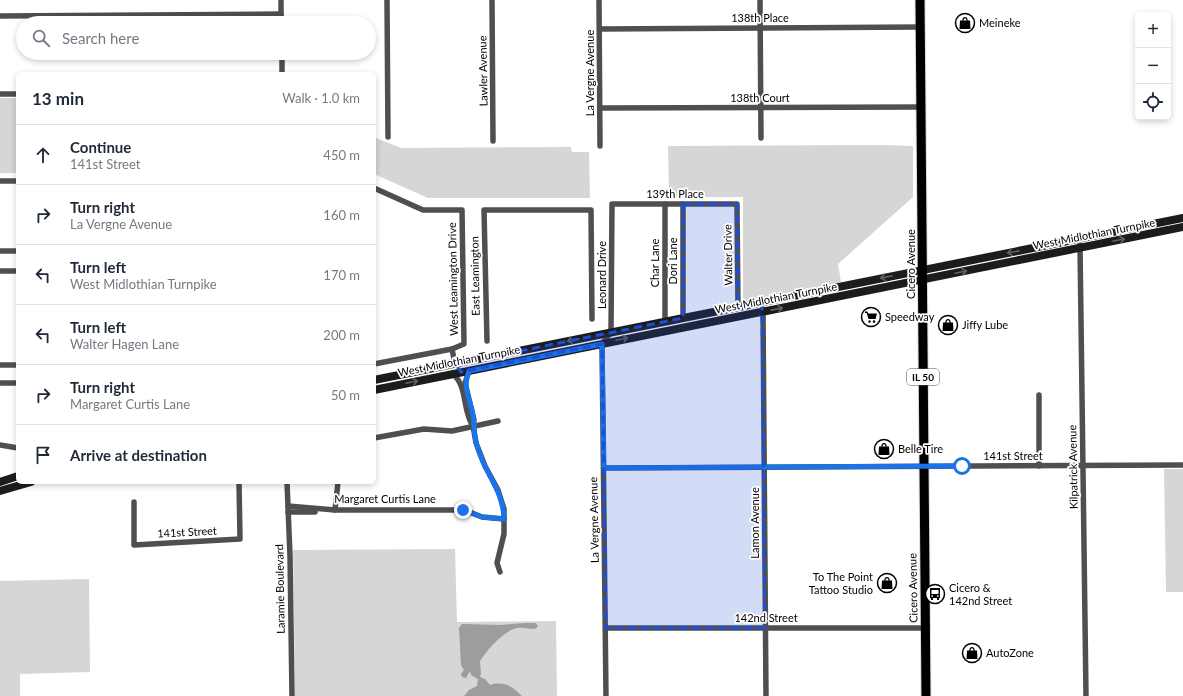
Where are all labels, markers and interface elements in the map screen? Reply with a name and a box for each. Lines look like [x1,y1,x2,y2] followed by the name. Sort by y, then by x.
[731,11,789,24] street label: 138th Place
[954,12,976,34] shop icon: Meineke
[1135,12,1171,120] map controls
[1135,12,1171,48] button: +
[16,16,376,60] search box
[979,16,1021,29] place label: Meineke
[30,27,52,49] icon: search
[62,29,139,47] text: Search here
[583,30,596,116] street label: La Vergne Avenue
[475,35,490,106] street label: Lawler Avenue
[1135,48,1171,84] button: −
[1135,84,1171,120] button: locate
[32,88,84,109] text: 13 min
[282,90,360,106] text: Walk · 1.0 km
[730,91,790,104] street label: 138th Court
[70,138,131,156] text: Continue
[32,144,54,166] icon: ahead
[323,147,360,163] text: 450 m
[70,156,140,172] text: 141st Street
[646,187,704,200] street label: 139th Place
[70,198,135,216] text: Turn right
[32,204,54,226] icon: right
[323,207,360,223] text: 160 m
[1032,215,1156,252] street label: West Midlothian Turnpike
[70,216,172,232] text: La Vergne Avenue
[445,222,460,336] street label: West Leamington Drive
[720,224,735,286] street label: Walter Drive
[904,229,917,299] street label: Cicero Avenue
[467,236,482,316] street label: East Leamington
[1112,236,1125,244] one-way arrow
[666,237,679,285] street label: Dori Lane
[648,239,661,287] street label: Char Lane
[595,241,608,309] street label: Leonard Drive
[1007,248,1020,256] one-way arrow
[70,258,126,276] text: Turn left
[32,264,54,286] icon: left
[323,267,360,283] text: 170 m
[954,267,967,275] one-way arrow
[880,274,893,282] one-way arrow
[70,276,217,292] text: West Midlothian Turnpike
[714,279,838,316] street label: West Midlothian Turnpike
[770,304,783,312] one-way arrow
[860,306,882,328] supermarket icon: Speedway
[885,310,935,323] place label: Speedway
[937,314,959,336] shop icon: Jiffy Lube
[70,318,126,336] text: Turn left
[962,318,1008,331] place label: Jiffy Lube
[32,324,54,346] icon: left
[323,327,360,343] text: 200 m
[615,335,628,343] one-way arrow
[70,336,179,352] text: Walter Hagen Lane
[567,336,580,344] one-way arrow
[397,342,521,379] street label: West Midlothian Turnpike
[907,369,939,385] road number: IL 50
[405,377,418,385] one-way arrow
[70,378,135,396] text: Turn right
[32,384,54,406] icon: right
[331,387,360,403] text: 50 m
[70,396,190,412] text: Margaret Curtis Lane
[1065,425,1080,509] street label: Kilpatrick Avenue
[873,438,895,460] shop icon: Belle Tire
[898,442,943,455] place label: Belle Tire
[32,444,54,466] icon: arrive
[70,446,207,464] text: Arrive at destination
[983,449,1043,462] street label: 141st Street
[953,457,971,475] route start
[586,477,601,563] street label: La Vergne Avenue
[748,487,761,559] street label: Lamon Avenue
[334,492,436,505] street label: Margaret Curtis Lane
[454,501,472,519] route end
[157,523,217,540] street label: 141st Street
[272,544,287,634] street label: Laramie Boulevard
[905,553,920,623] street label: Cicero Avenue
[809,570,873,596] place label: To The Point Tattoo Studio
[876,572,898,594] shop icon: To The Point Tattoo Studio
[949,581,1012,607] place label: Cicero & 142nd Street
[924,583,946,605] bus stop icon: Cicero & 142nd Street
[734,611,798,624] street label: 142nd Street
[961,642,983,664] shop icon: AutoZone
[986,646,1034,659] place label: AutoZone

